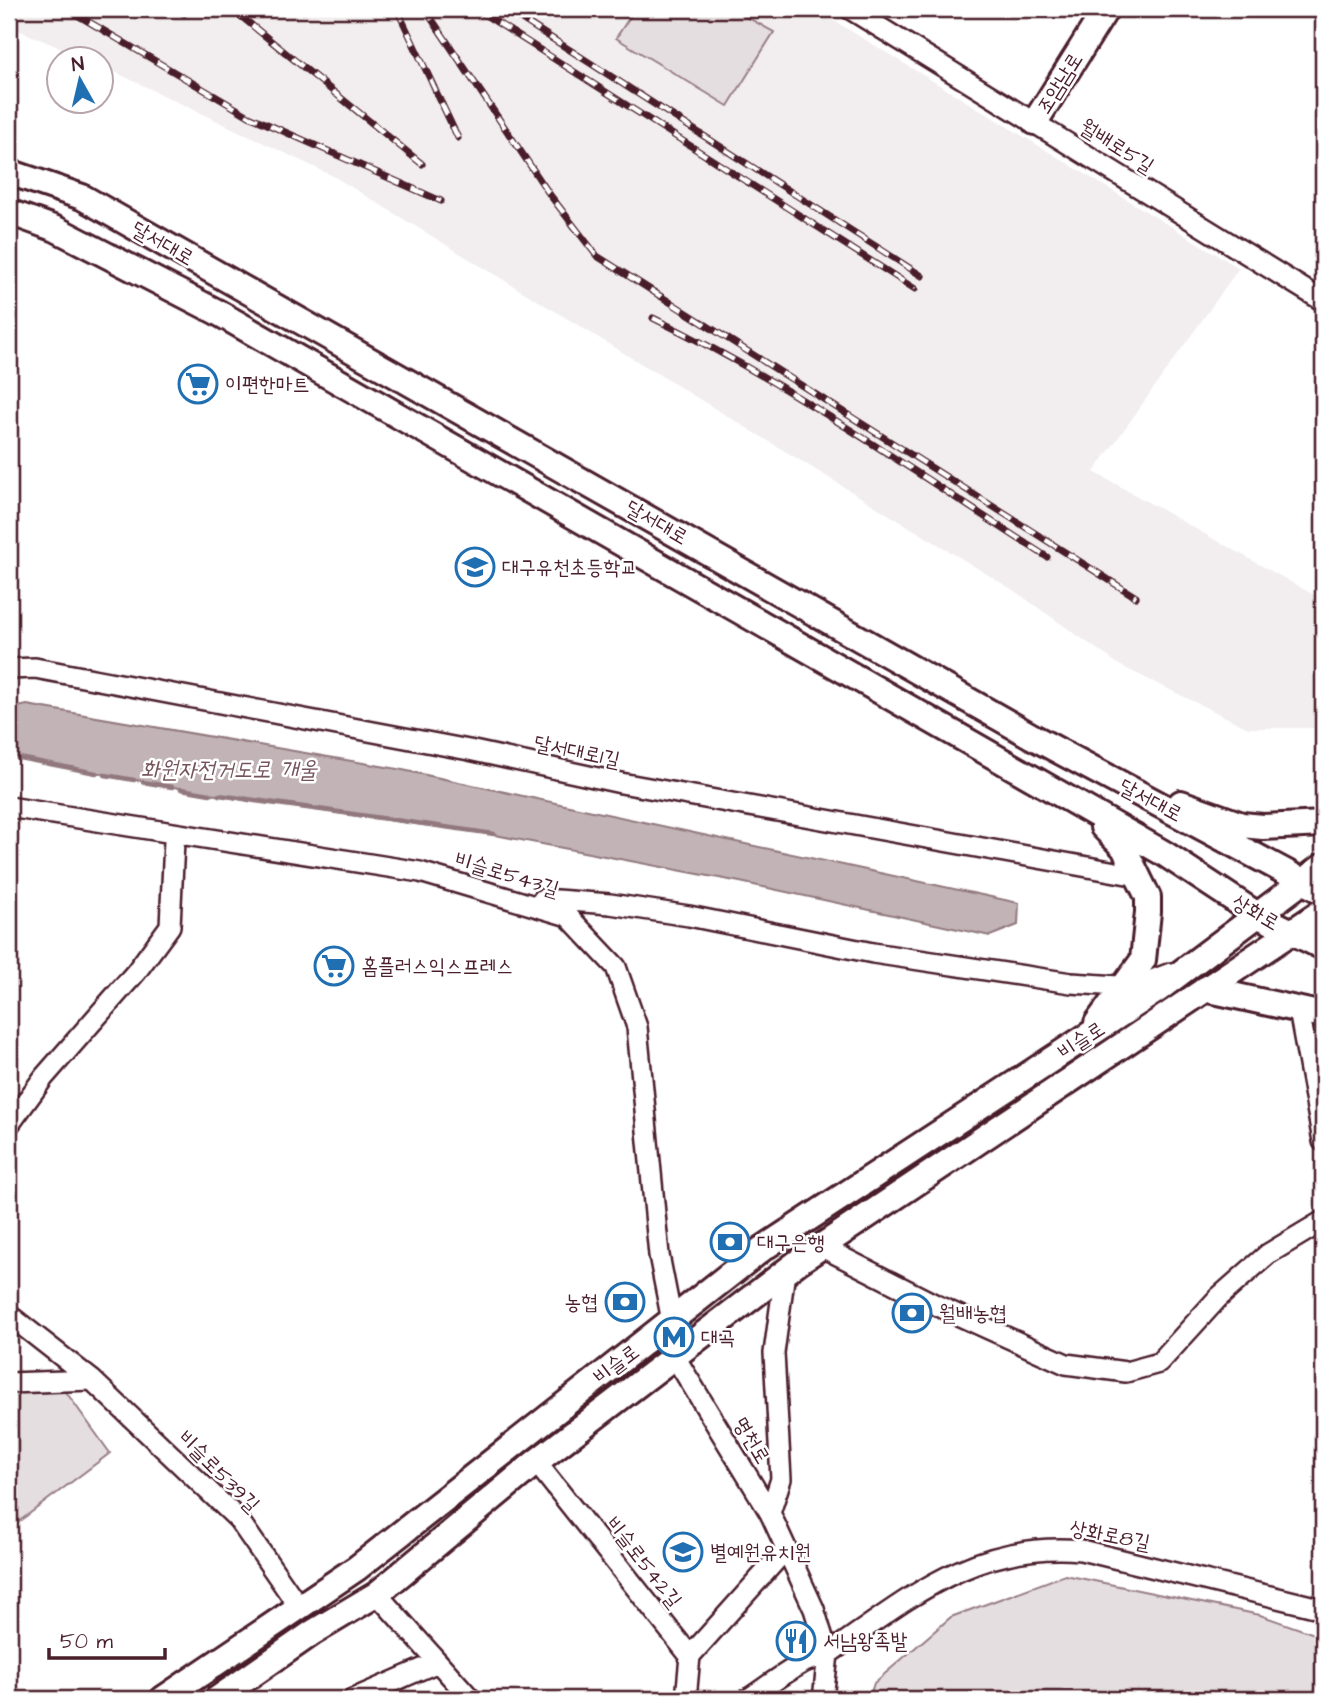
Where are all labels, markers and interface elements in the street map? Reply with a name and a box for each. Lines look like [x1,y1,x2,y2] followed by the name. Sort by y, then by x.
[46,46,116,116] north arrow
[1029,47,1090,120] street label: 조암남로
[70,50,86,79] text: N
[1074,112,1159,181] street label: 월배로5길
[126,214,199,273] street label: 달서대로
[177,363,219,405] supermarket icon: 이편한마트
[225,370,310,399] place label: 이편한마트
[620,493,693,552] street label: 달서대로
[454,546,496,588] school or university icon: 대구유천초등학교
[502,553,637,582] place label: 대구유천초등학교
[531,728,623,775] street label: 달서대로1길
[141,754,318,786] water label: 화원자전거도로 개울
[1114,772,1187,829] street label: 달서대로
[451,845,563,904] street label: 비슬로543길
[1227,887,1285,938] street label: 상화로
[313,945,355,987] supermarket icon: 홈플러스익스프레스
[361,952,513,981] place label: 홈플러스익스프레스
[1052,1014,1110,1066] street label: 비슬로
[709,1221,751,1263] bank icon: 대구은행
[757,1228,825,1257] place label: 대구은행
[604,1281,646,1323] bank icon: 농협
[564,1288,598,1317] place label: 농협
[891,1292,933,1334] bank icon: 월배농협
[939,1299,1007,1328] place label: 월배농협
[653,1316,695,1358] metro station icon: 대곡
[701,1323,735,1352] place label: 대곡
[587,1338,645,1391] street label: 비슬로
[726,1411,777,1469] street label: 명천로
[171,1424,266,1519] street label: 비슬로539길
[599,1511,689,1614] street label: 비슬로542길
[1067,1514,1153,1557] street label: 상화로8길
[662,1531,704,1573] school or university icon: 별예원유치원
[710,1538,811,1567] place label: 별예원유치원
[49,1617,164,1661] scale bar
[775,1620,817,1662] restaurant icon: 서남왕족발
[60,1627,114,1656] text: 50 m
[823,1627,908,1656] place label: 서남왕족발

